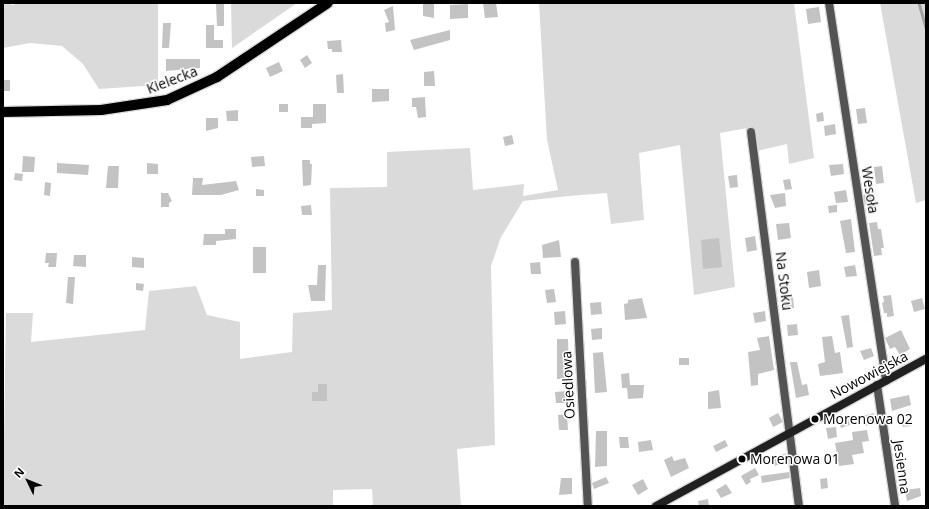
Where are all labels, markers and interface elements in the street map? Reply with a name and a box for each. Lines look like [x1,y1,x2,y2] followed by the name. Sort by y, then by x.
[144,63,200,97] street label: Kielecka
[858,165,882,215] street label: Wesoła
[772,251,796,311] street label: Na Stoku
[827,347,911,403] street label: Nowowiejska
[558,351,578,419] street label: Osiedlowa
[823,411,913,427] place label: Morenowa 02
[810,414,820,424] marker: Morenowa 02
[890,439,914,495] street label: Jesienna
[750,451,840,467] place label: Morenowa 01
[737,454,747,464] marker: Morenowa 01
[8,461,48,501] north arrow
[10,464,27,481] text: N

